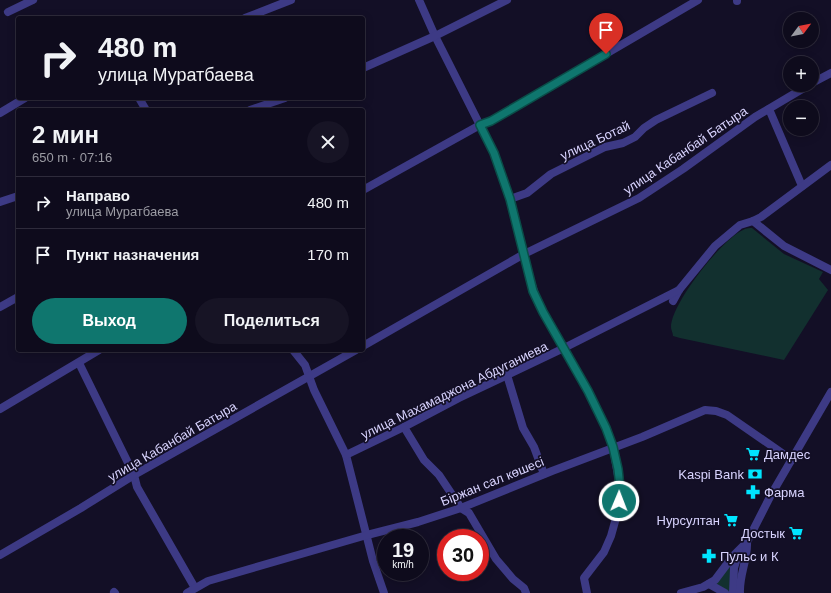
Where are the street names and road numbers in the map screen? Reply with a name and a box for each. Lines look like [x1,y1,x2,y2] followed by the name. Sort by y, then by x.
[620,103,751,198] street label: улица Кабанбай Батыра
[558,118,632,163] street label: улица Ботай
[358,338,551,442] street label: улица Махамаджона Абдуганиева
[105,398,240,484] street label: улица Кабанбай Батыра
[438,454,546,509] street label: Біржан сал көшесі

